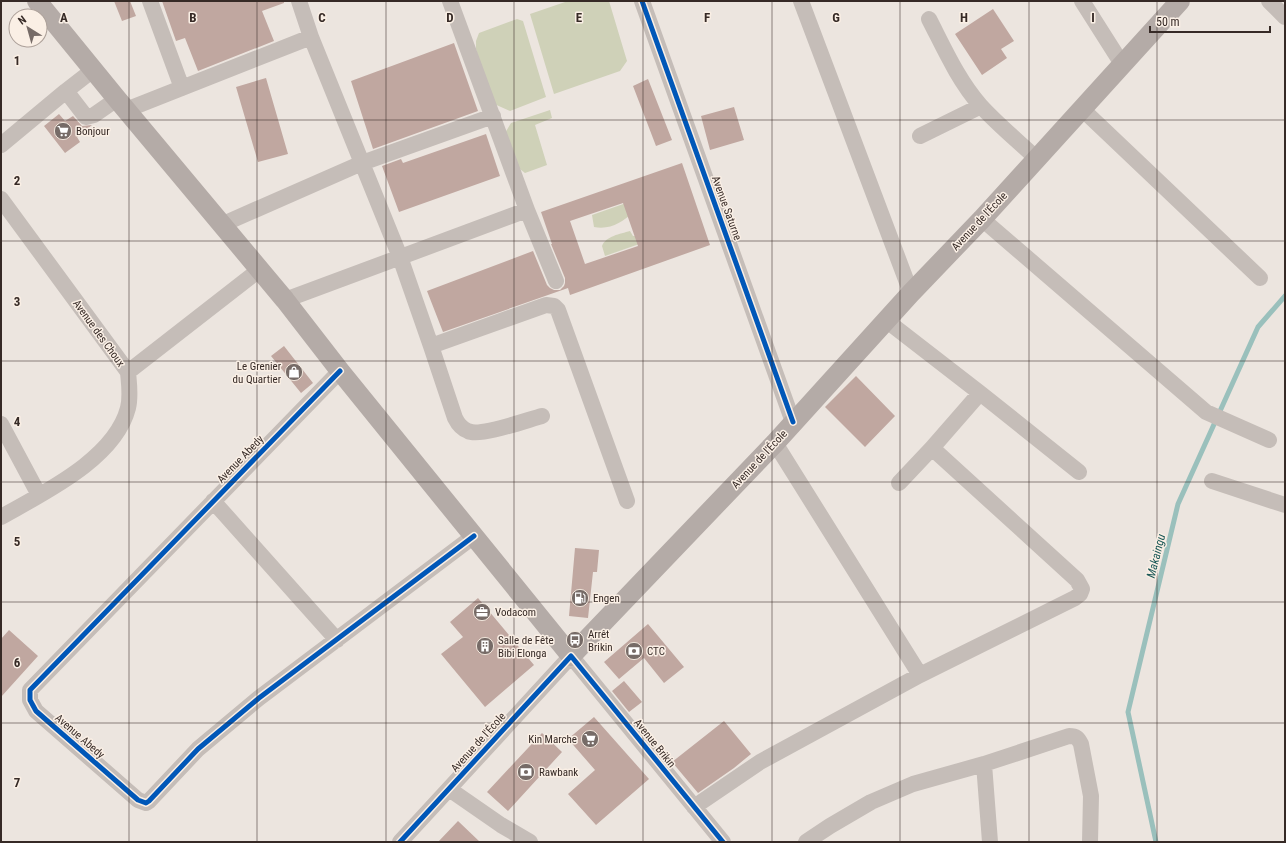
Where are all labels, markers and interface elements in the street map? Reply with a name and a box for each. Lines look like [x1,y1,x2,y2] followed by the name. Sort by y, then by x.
[8,8,48,48] north arrow
[1150,8,1270,34] scale bar
[60,10,68,25] text: A
[189,10,197,25] text: B
[318,10,326,25] text: C
[446,10,454,25] text: D
[576,10,583,25] text: E
[704,10,710,25] text: F
[832,10,840,25] text: G
[960,10,968,25] text: H
[1091,10,1095,25] text: I
[16,13,29,28] text: N
[1156,15,1180,29] text: 50 m
[14,53,20,68] text: 1
[53,121,73,141] supermarket icon: Bonjour
[76,125,110,138] place label: Bonjour
[14,173,21,188] text: 2
[709,174,744,242] street label: Avenue Saturne
[949,189,1010,253] street label: Avenue de l'École
[14,294,20,309] text: 3
[70,297,127,369] street label: Avenue des Choux
[233,360,282,386] place label: Le Grenier du Quartier
[284,362,304,382] shop icon: Le Grenier du Quartier
[14,414,21,429] text: 4
[729,427,790,491] street label: Avenue de l'École
[214,433,267,486] street label: Avenue Abedy
[1144,532,1168,579] water label: Makaingu
[14,534,21,549] text: 5
[570,588,590,608] fuel station icon: Engen
[593,592,620,605] place label: Engen
[472,602,492,622] office icon: Vodacom
[495,606,536,619] place label: Vodacom
[588,628,613,654] place label: Arrêt Brikin
[565,630,585,650] bus stop icon: Arrêt Brikin
[498,634,554,660] place label: Salle de Fête Bibi Elonga
[475,636,495,656] building icon: Salle de Fête Bibi Elonga
[624,641,644,661] bank icon: CTC
[647,645,665,658] place label: CTC
[14,655,21,670] text: 6
[448,710,508,775] street label: Avenue de l'École
[52,711,107,762] street label: Avenue Abedy
[631,716,678,770] street label: Avenue Brikin
[580,729,600,749] supermarket icon: Kin Marche
[528,733,577,746] place label: Kin Marche
[516,762,536,782] bank icon: Rawbank
[539,766,578,779] place label: Rawbank
[14,775,21,790] text: 7

